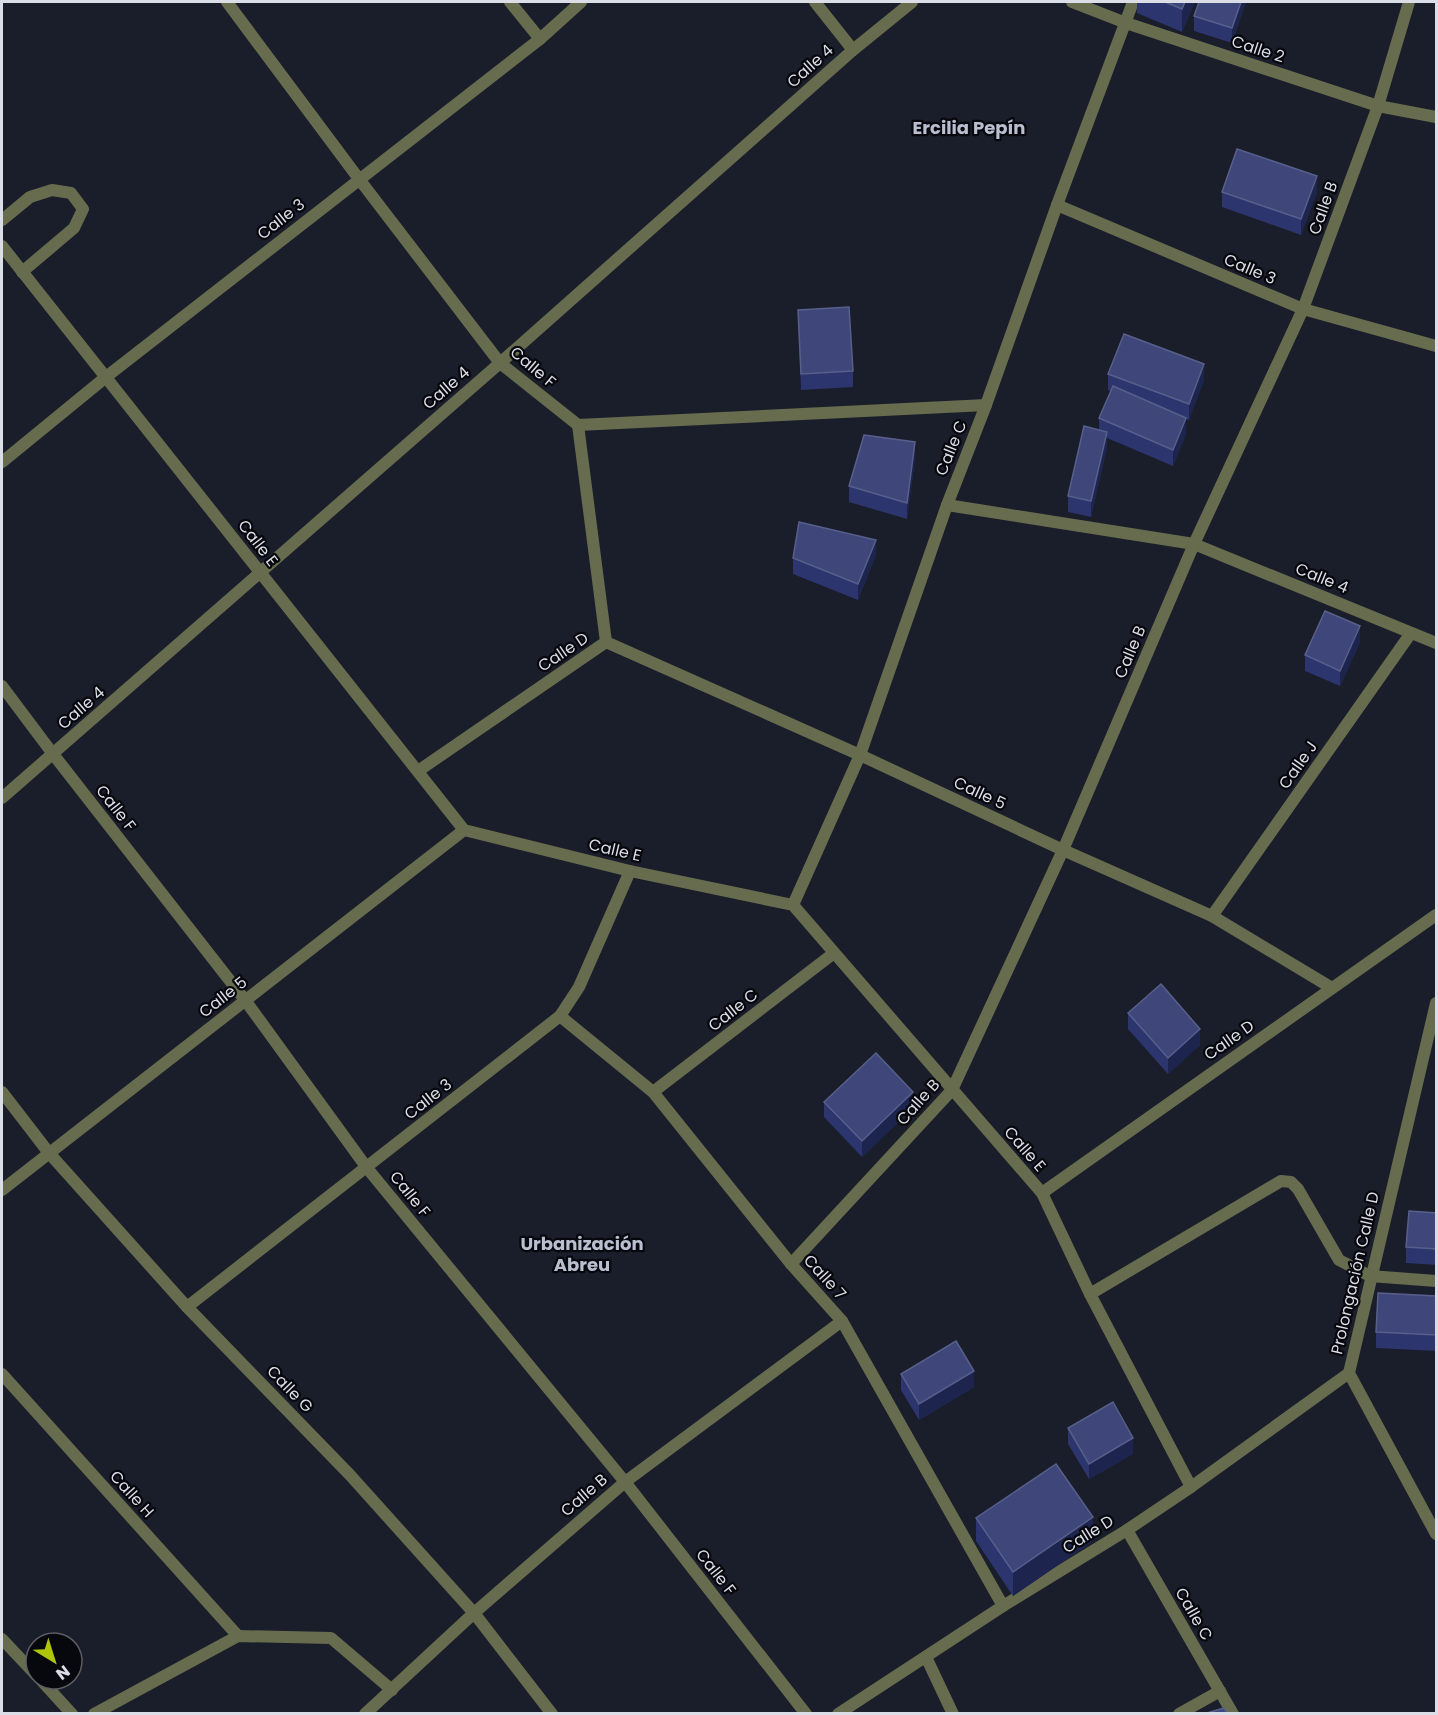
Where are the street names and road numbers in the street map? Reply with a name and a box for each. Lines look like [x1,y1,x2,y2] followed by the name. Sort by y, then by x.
[1229,30,1287,68] street label: Calle 2
[782,39,838,93] street label: Calle 4
[1303,178,1343,238] street label: Calle B
[252,193,310,245] street label: Calle 3
[1220,248,1280,290] street label: Calle 3
[505,341,561,393] street label: Calle F
[418,361,474,415] street label: Calle 4
[930,417,972,479] street label: Calle C
[232,515,284,571] street label: Calle E
[1292,557,1352,599] street label: Calle 4
[1109,622,1151,682] street label: Calle B
[533,627,593,677] street label: Calle D
[53,681,109,735] street label: Calle 4
[1273,736,1323,794] street label: Calle J
[950,771,1010,815] street label: Calle 5
[91,780,141,836] street label: Calle F
[586,833,644,867] street label: Calle E
[194,971,252,1023] street label: Calle 5
[703,983,763,1037] street label: Calle C
[1199,1014,1259,1066] street label: Calle D
[399,1073,457,1125] street label: Calle 3
[891,1074,945,1130] street label: Calle B
[999,1121,1051,1177] street label: Calle E
[384,1166,436,1222] street label: Calle F
[1325,1189,1385,1357] street label: Prolongación Calle D
[798,1249,852,1305] street label: Calle 7
[262,1360,318,1418] street label: Calle G
[105,1465,159,1523] street label: Calle H
[556,1468,612,1522] street label: Calle B
[1058,1509,1118,1559] street label: Calle D
[691,1544,741,1600] street label: Calle F
[1170,1583,1218,1645] street label: Calle C

